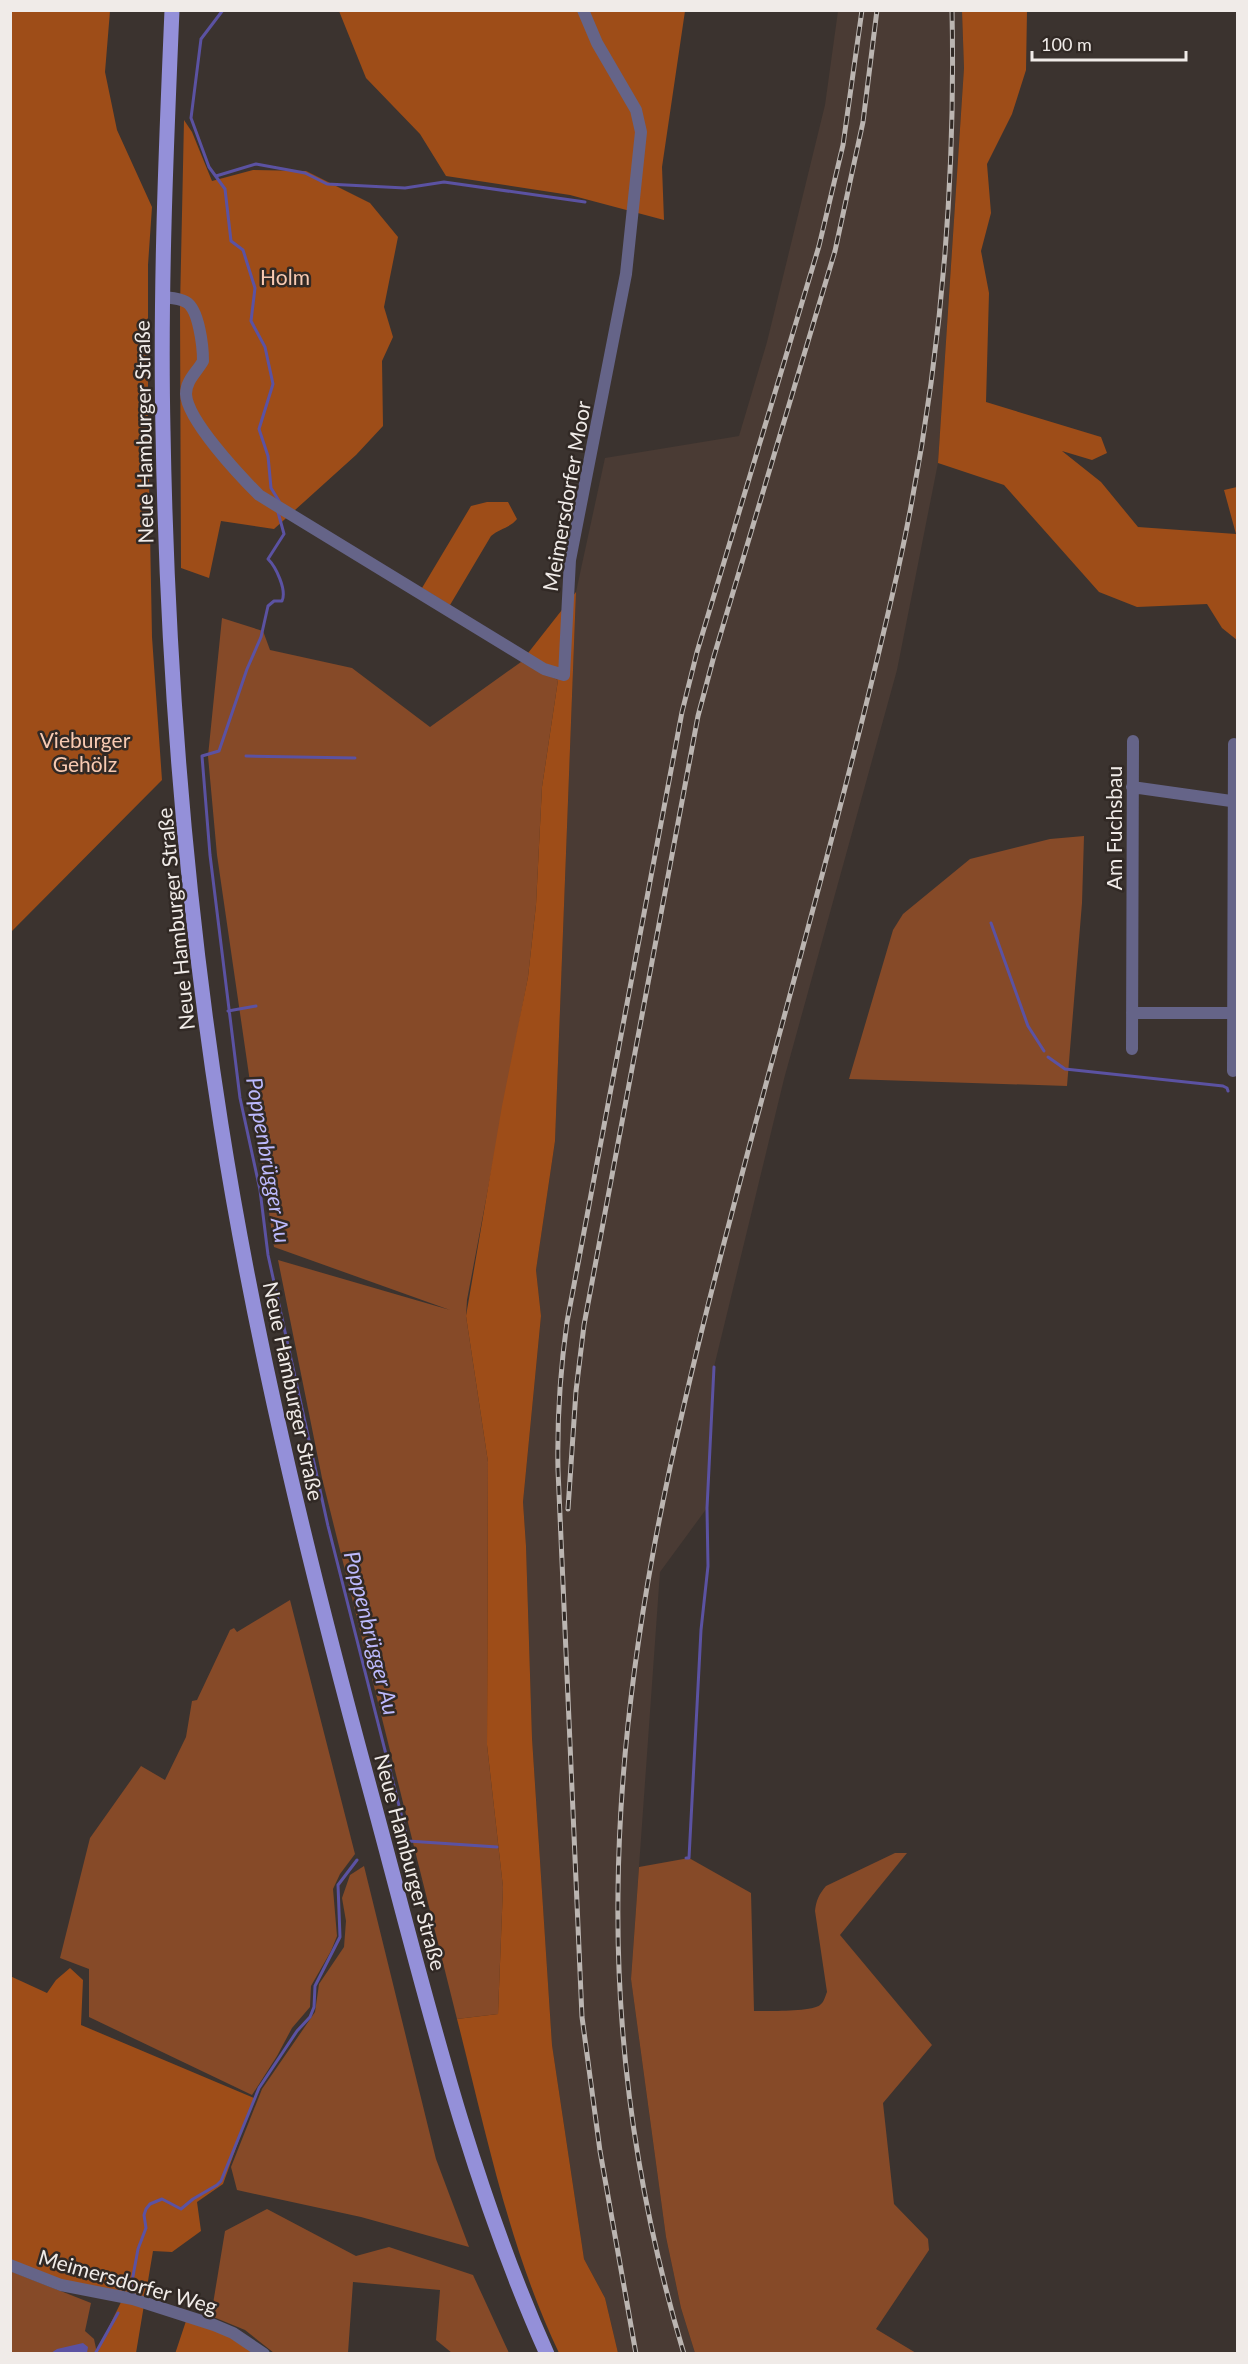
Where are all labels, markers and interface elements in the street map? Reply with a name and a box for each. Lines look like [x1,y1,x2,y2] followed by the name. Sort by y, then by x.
[1032,24,1186,62] scale bar
[1041,33,1092,55] text: 100 m
[260,264,310,289] park label: Holm
[129,320,157,544] street label: Neue Hamburger Straße
[537,398,595,593] street label: Meimersdorfer Moor
[40,727,131,776] park label: Vieburger Gehölz
[1101,766,1126,890] street label: Am Fuchsbau
[151,807,199,1031] street label: Neue Hamburger Straße
[241,1075,297,1245] water label: Poppenbrügger Au
[259,1279,329,1503] street label: Neue Hamburger Straße
[339,1548,405,1718] water label: Poppenbrügger Au
[370,1751,452,1973] street label: Neue Hamburger Straße
[36,2244,220,2318] street label: Meimersdorfer Weg

